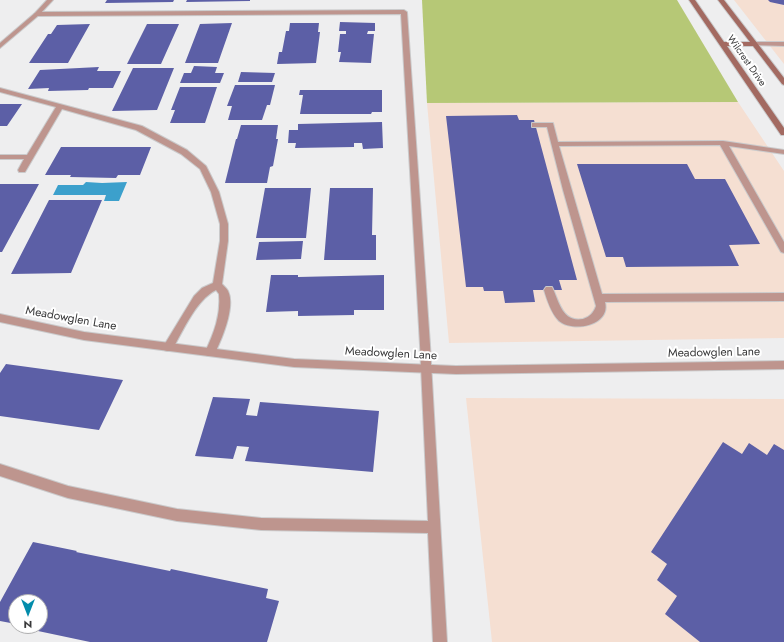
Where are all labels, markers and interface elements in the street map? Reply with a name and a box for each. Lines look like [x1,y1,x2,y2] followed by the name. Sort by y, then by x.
[724,33,768,89] street label: Wilcrest Drive
[24,304,118,334] street label: Meadowglen Lane
[345,344,437,364] street label: Meadowglen Lane
[668,345,760,361] street label: Meadowglen Lane
[8,594,48,634] north arrow
[24,617,32,633] text: N

